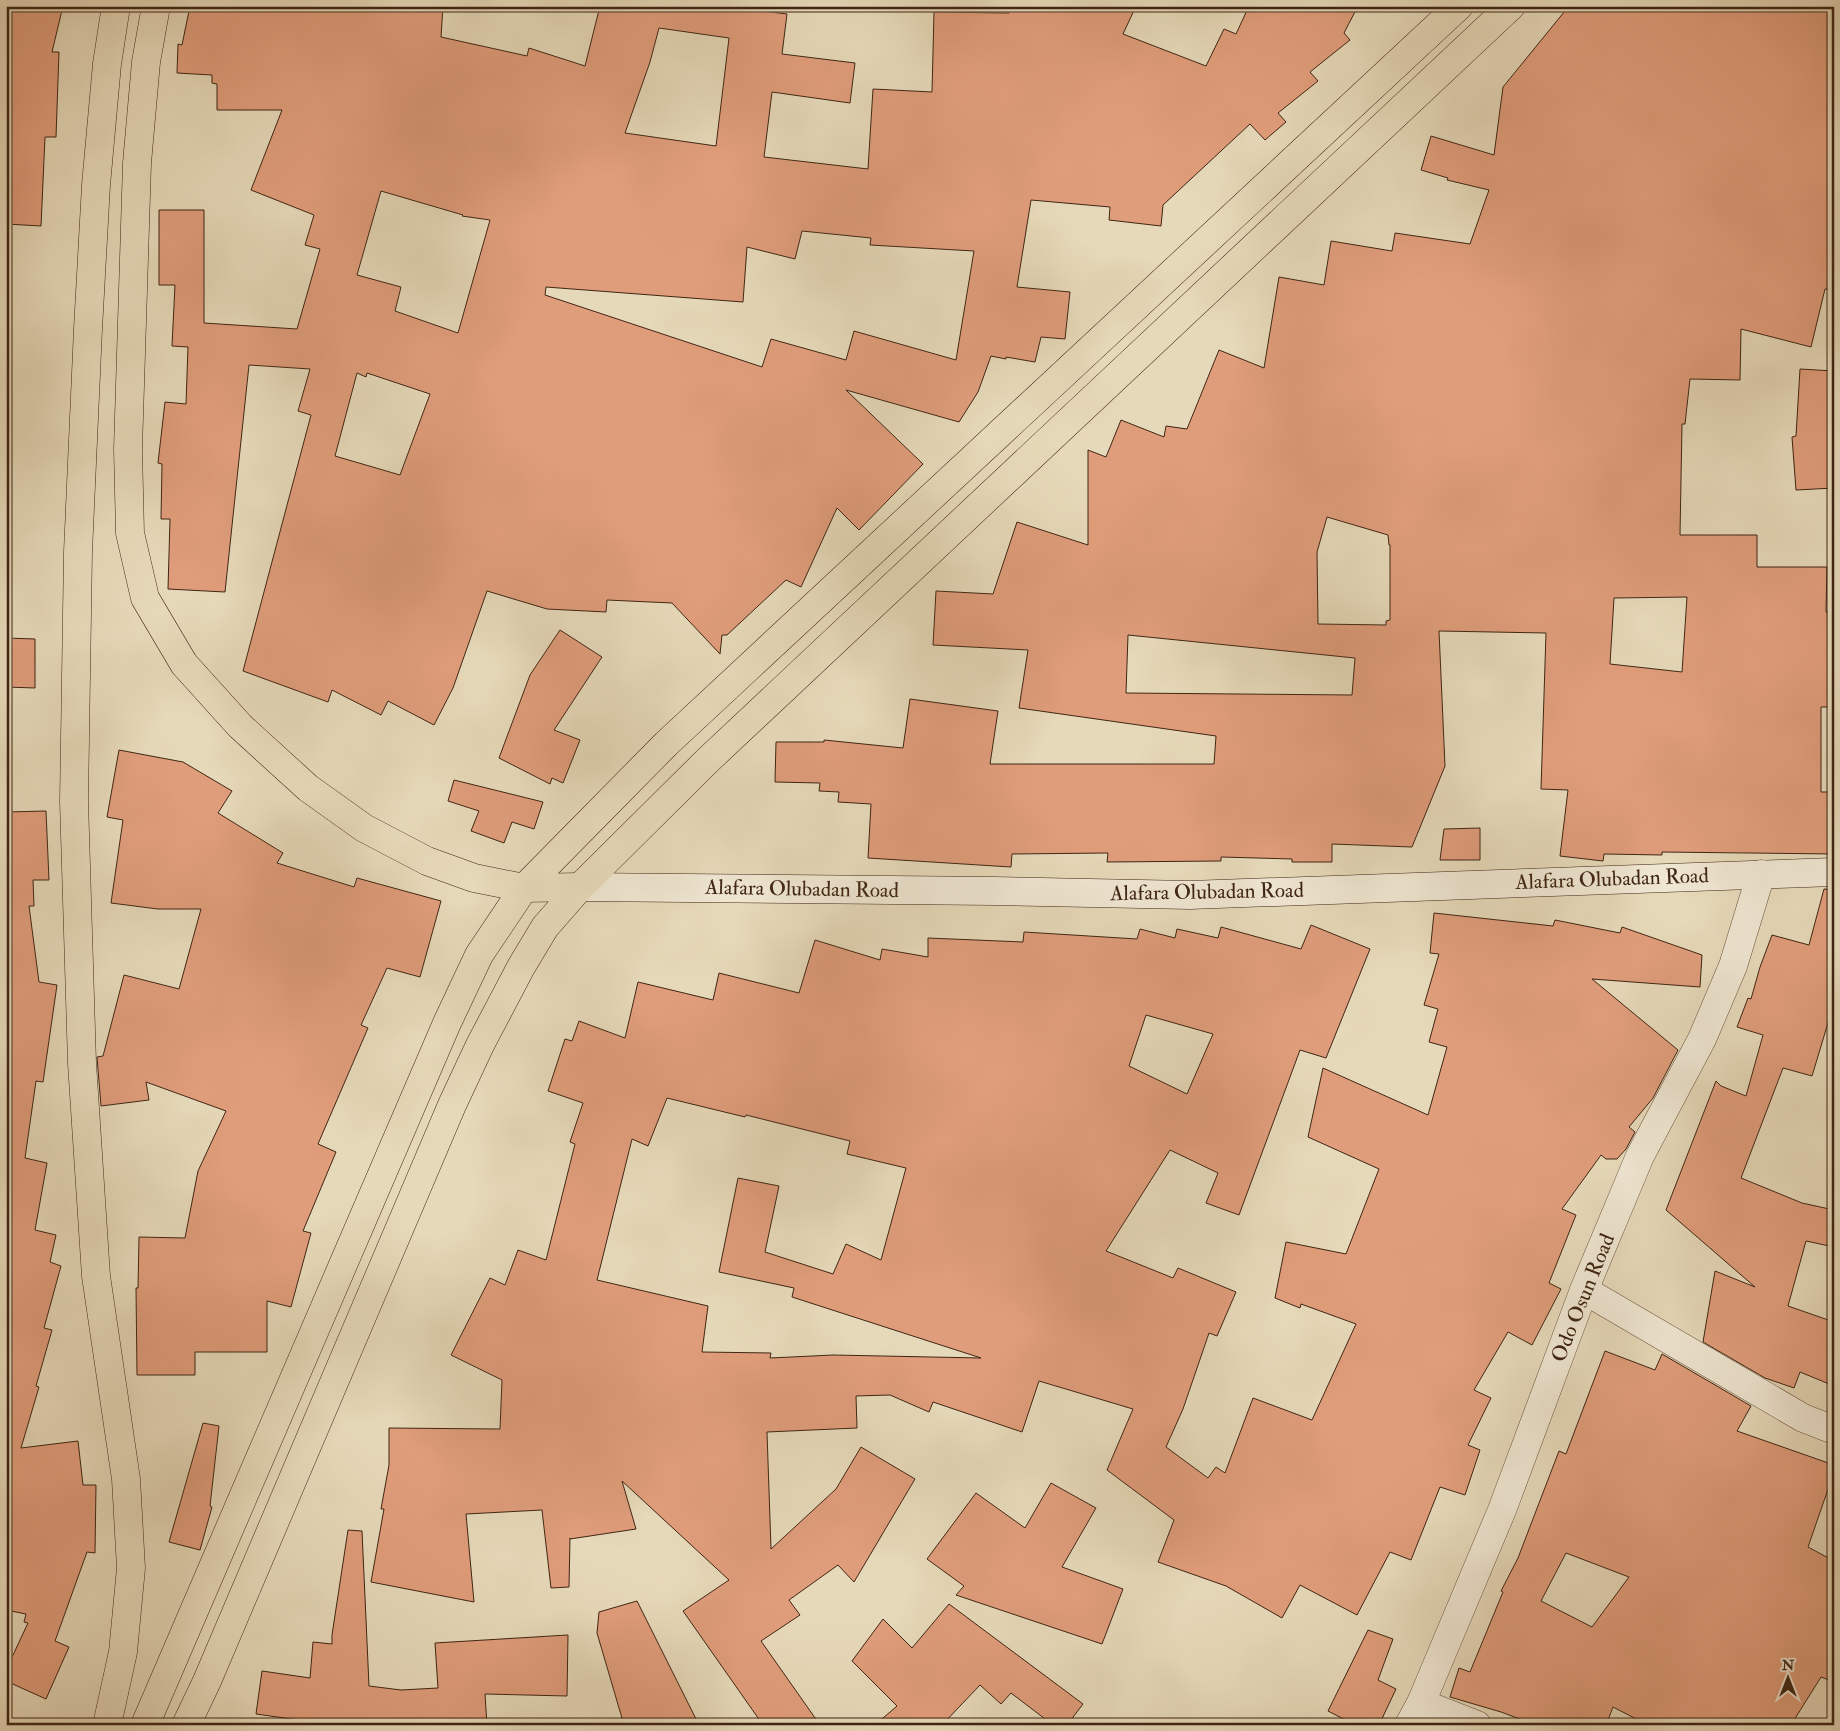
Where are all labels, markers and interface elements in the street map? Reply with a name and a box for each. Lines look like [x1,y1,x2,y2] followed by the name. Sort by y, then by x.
[1514,862,1710,896] street label: Alafara Olubadan Road
[704,874,900,904] street label: Alafara Olubadan Road
[1109,877,1305,907] street label: Alafara Olubadan Road
[1545,1229,1621,1366] street label: Odo Osun Road
[1762,1654,1812,1704] north arrow
[1781,1657,1795,1674] text: N

